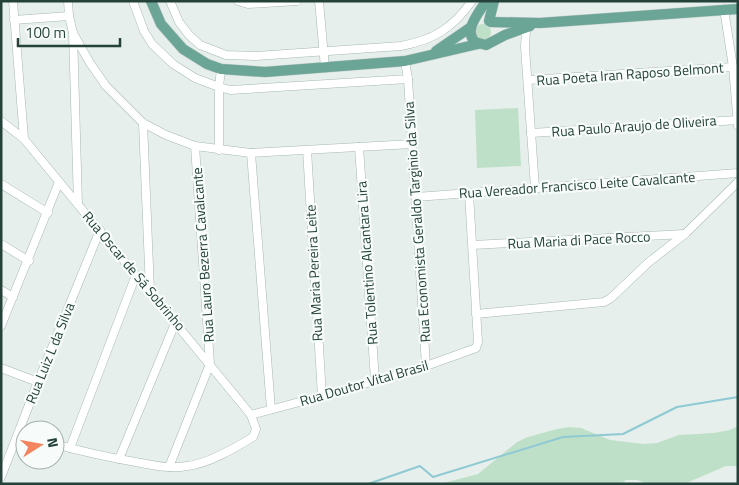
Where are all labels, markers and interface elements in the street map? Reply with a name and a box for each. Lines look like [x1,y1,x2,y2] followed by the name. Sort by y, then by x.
[18,15,120,47] scale bar
[25,21,66,44] text: 100 m
[536,56,724,91] street label: Rua Poeta Iran Raposo Belmont
[398,101,435,343] street label: Rua Economista Geraldo Targinio da Silva
[551,109,717,142] street label: Rua Paulo Araujo de Oliveira
[458,166,696,203] street label: Rua Vereador Francisco Leite Cavalcante
[186,167,219,343] street label: Rua Lauro Bezerra Cavalcante
[350,180,383,346] street label: Rua Tolentino Alcantara Lira
[299,204,328,342] street label: Rua Maria Pereira Leite
[78,206,191,335] street label: Rua Oscar de Sá Sobrinho
[507,225,651,254] street label: Rua Maria di Pace Rocco
[20,299,79,407] street label: Rua Luiz L da Silva
[297,354,431,411] street label: Rua Doutor Vital Brasil
[15,420,65,470] north arrow
[42,436,64,449] text: N

